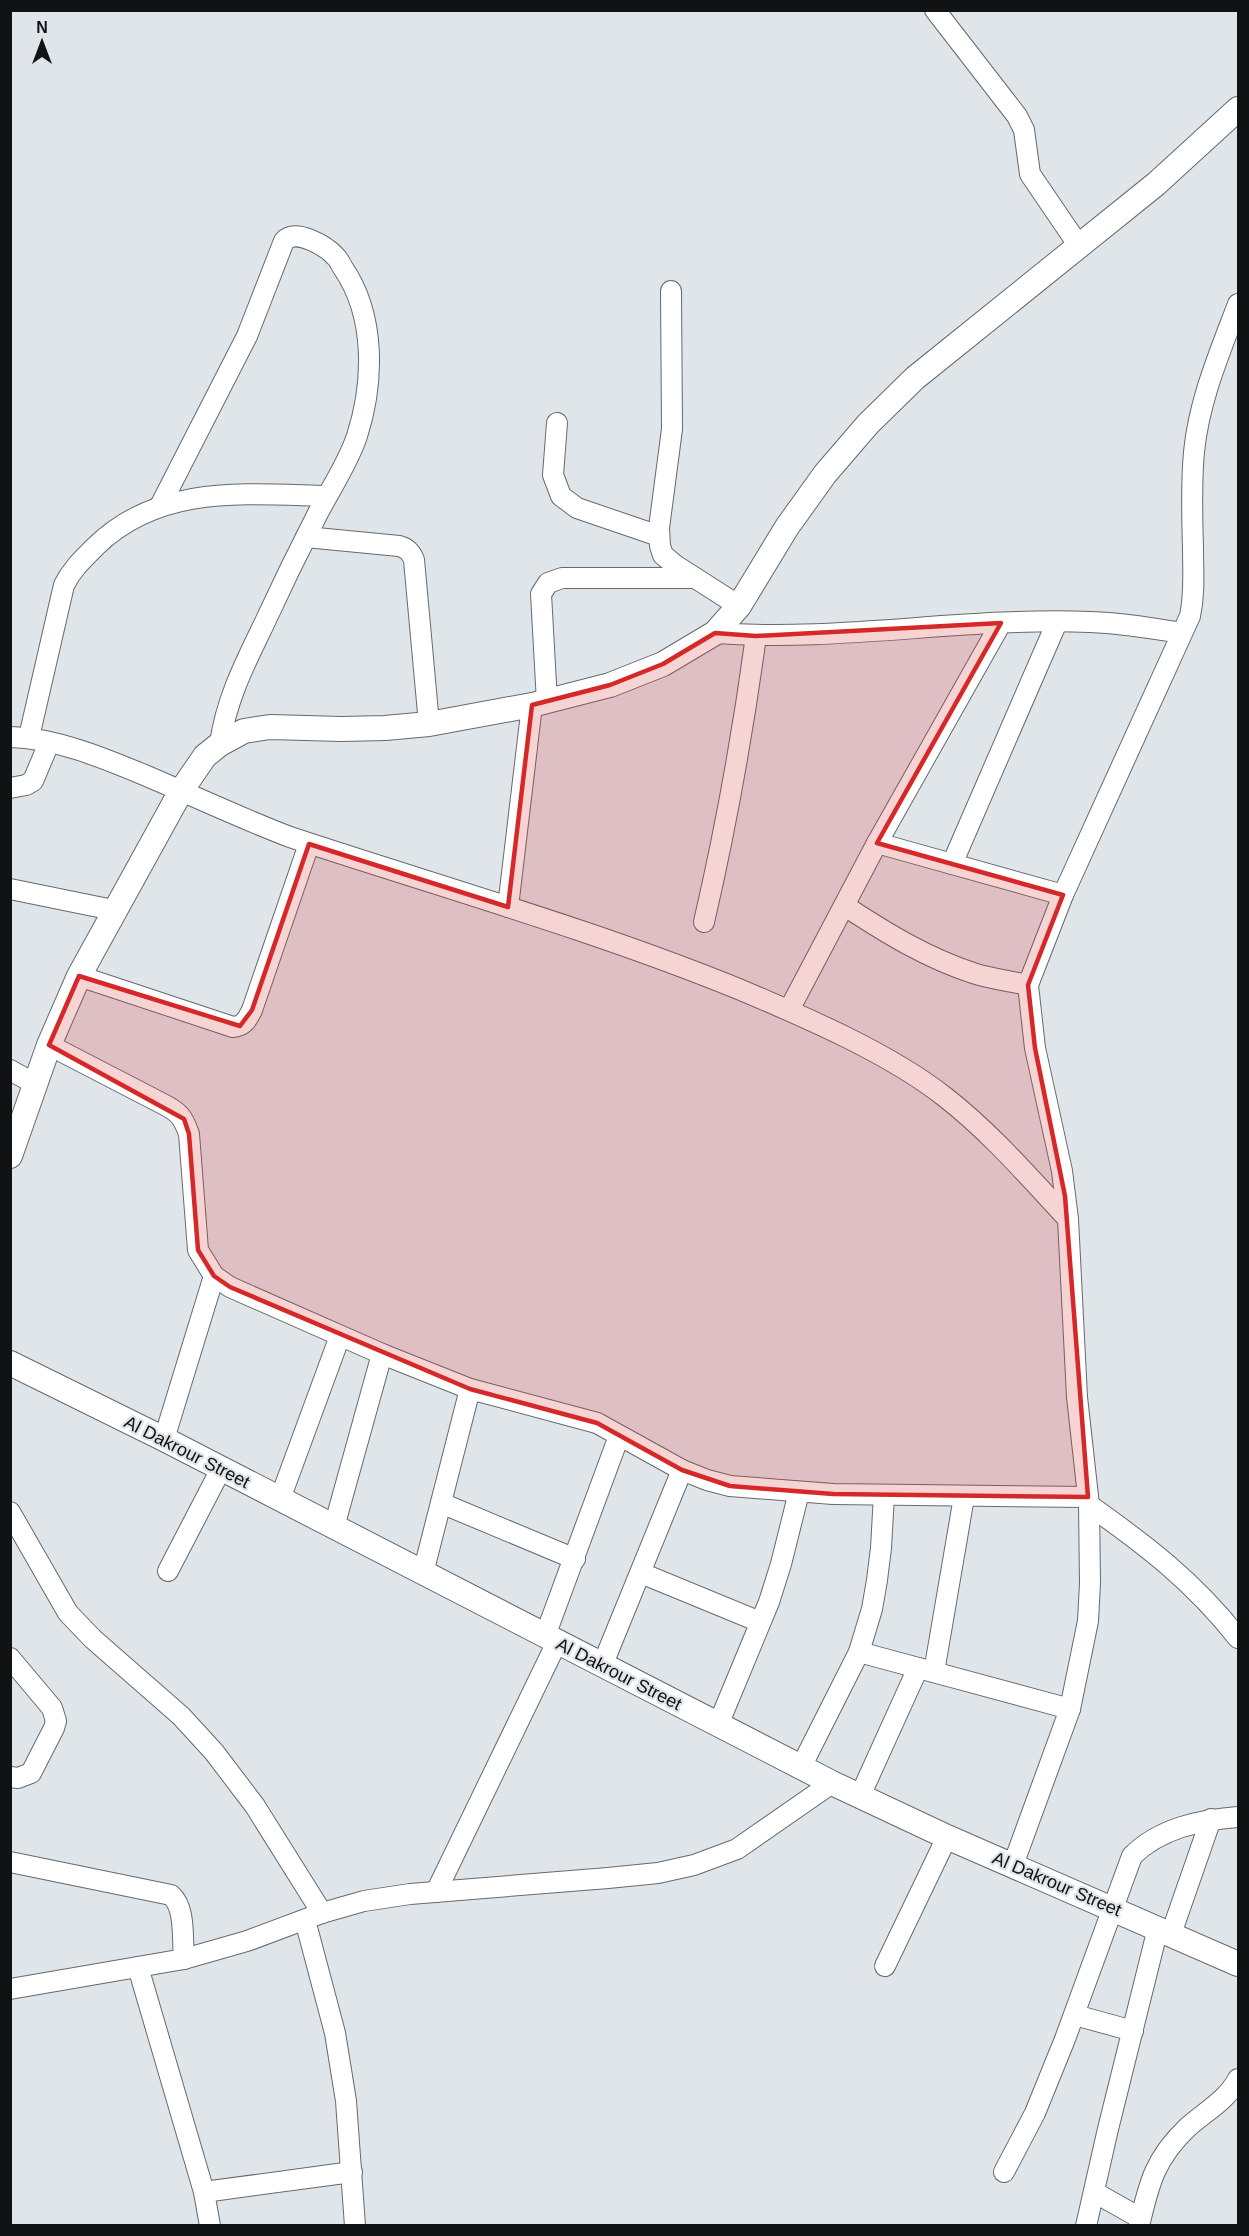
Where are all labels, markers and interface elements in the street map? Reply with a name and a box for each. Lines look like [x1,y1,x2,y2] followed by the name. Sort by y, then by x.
[12,12,72,72] north arrow
[36,19,48,36] text: N
[121,1412,253,1492] street label: Al Dakrour Street
[553,1634,685,1714] street label: Al Dakrour Street
[990,1848,1124,1920] street label: Al Dakrour Street

